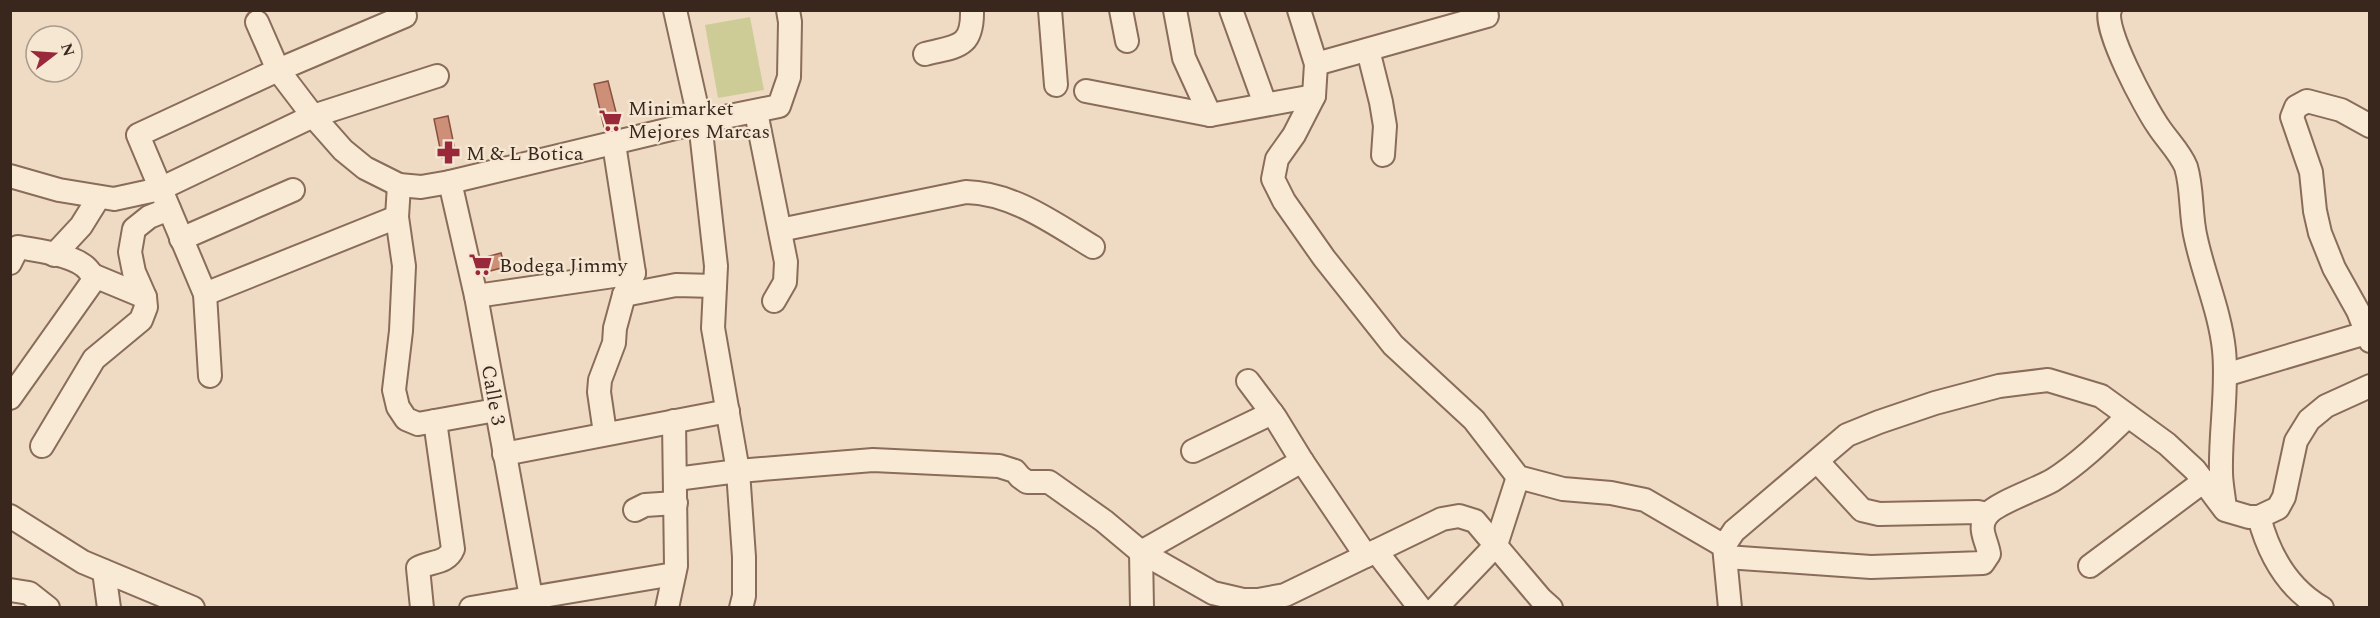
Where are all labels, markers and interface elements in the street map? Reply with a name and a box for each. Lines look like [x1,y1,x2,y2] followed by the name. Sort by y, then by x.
[24,24,84,84] north arrow
[54,40,81,60] text: N
[628,94,770,147] place label: Minimarket Mejores Marcas
[597,107,623,133] supermarket icon: Minimarket Mejores Marcas
[466,139,584,169] place label: M & L Botica
[435,140,461,166] pharmacy icon: M & L Botica
[499,251,629,281] place label: Bodega Jimmy
[468,252,494,278] supermarket icon: Bodega Jimmy
[473,363,513,428] street label: Calle 3

